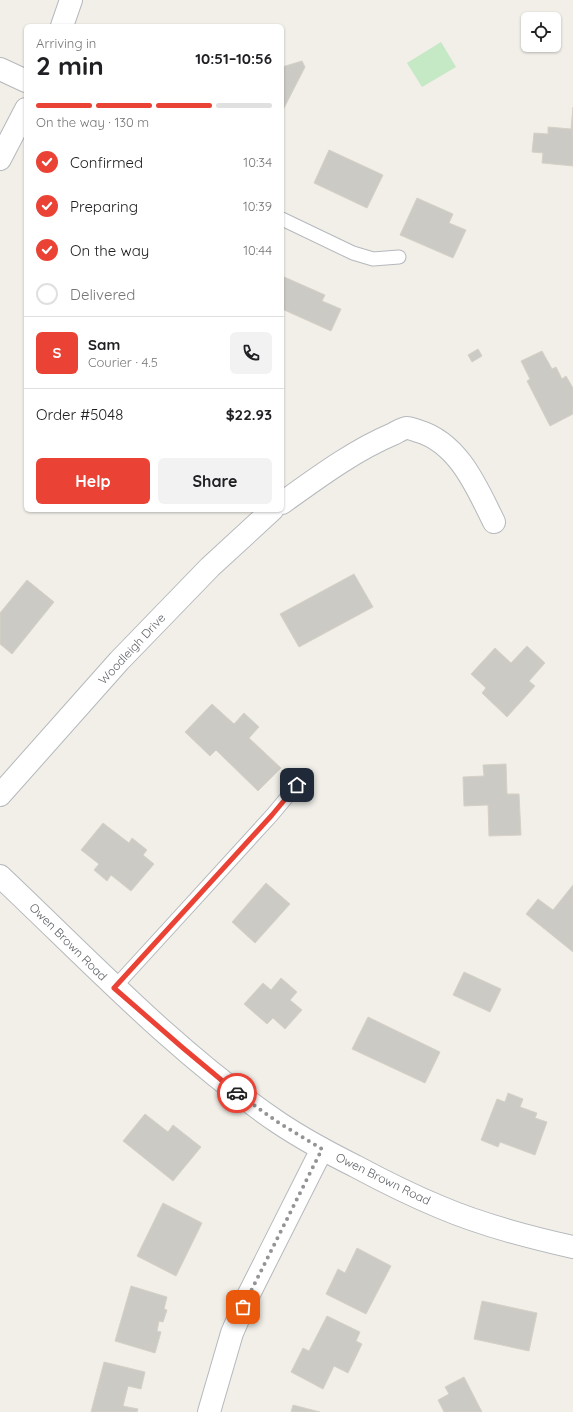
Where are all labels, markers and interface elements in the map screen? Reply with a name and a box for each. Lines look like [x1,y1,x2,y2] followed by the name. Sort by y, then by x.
[521,12,561,52] map controls
[521,12,561,52] button: locate
[36,35,96,51] text: Arriving in
[36,49,104,82] text: 2 min
[195,49,272,68] text: 10:51–10:56
[36,114,149,130] text: On the way · 130 m
[36,151,58,173] icon: check
[70,153,143,172] text: Confirmed
[243,154,272,170] text: 10:34
[36,195,58,217] icon: check
[70,197,138,216] text: Preparing
[243,198,272,214] text: 10:39
[36,239,58,261] icon: check
[70,241,149,260] text: On the way
[243,242,272,258] text: 10:44
[70,285,135,304] text: Delivered
[230,332,272,374] button: phone
[88,335,120,354] text: Sam
[53,343,61,362] text: S
[88,354,158,370] text: Courier · 4.5
[36,405,123,424] text: Order #5048
[226,405,272,424] text: $22.93
[36,458,150,504] button: Help
[158,458,272,504] button: Share
[95,610,169,687] street label: Woodleigh Drive
[280,768,314,802] pin
[286,774,308,796] icon: home
[26,900,110,984] street label: Owen Brown Road
[217,1073,257,1113] courier
[226,1082,248,1104] icon: car
[333,1149,433,1208] street label: Owen Brown Road
[226,1290,260,1324] pin
[232,1296,254,1318] icon: bag

